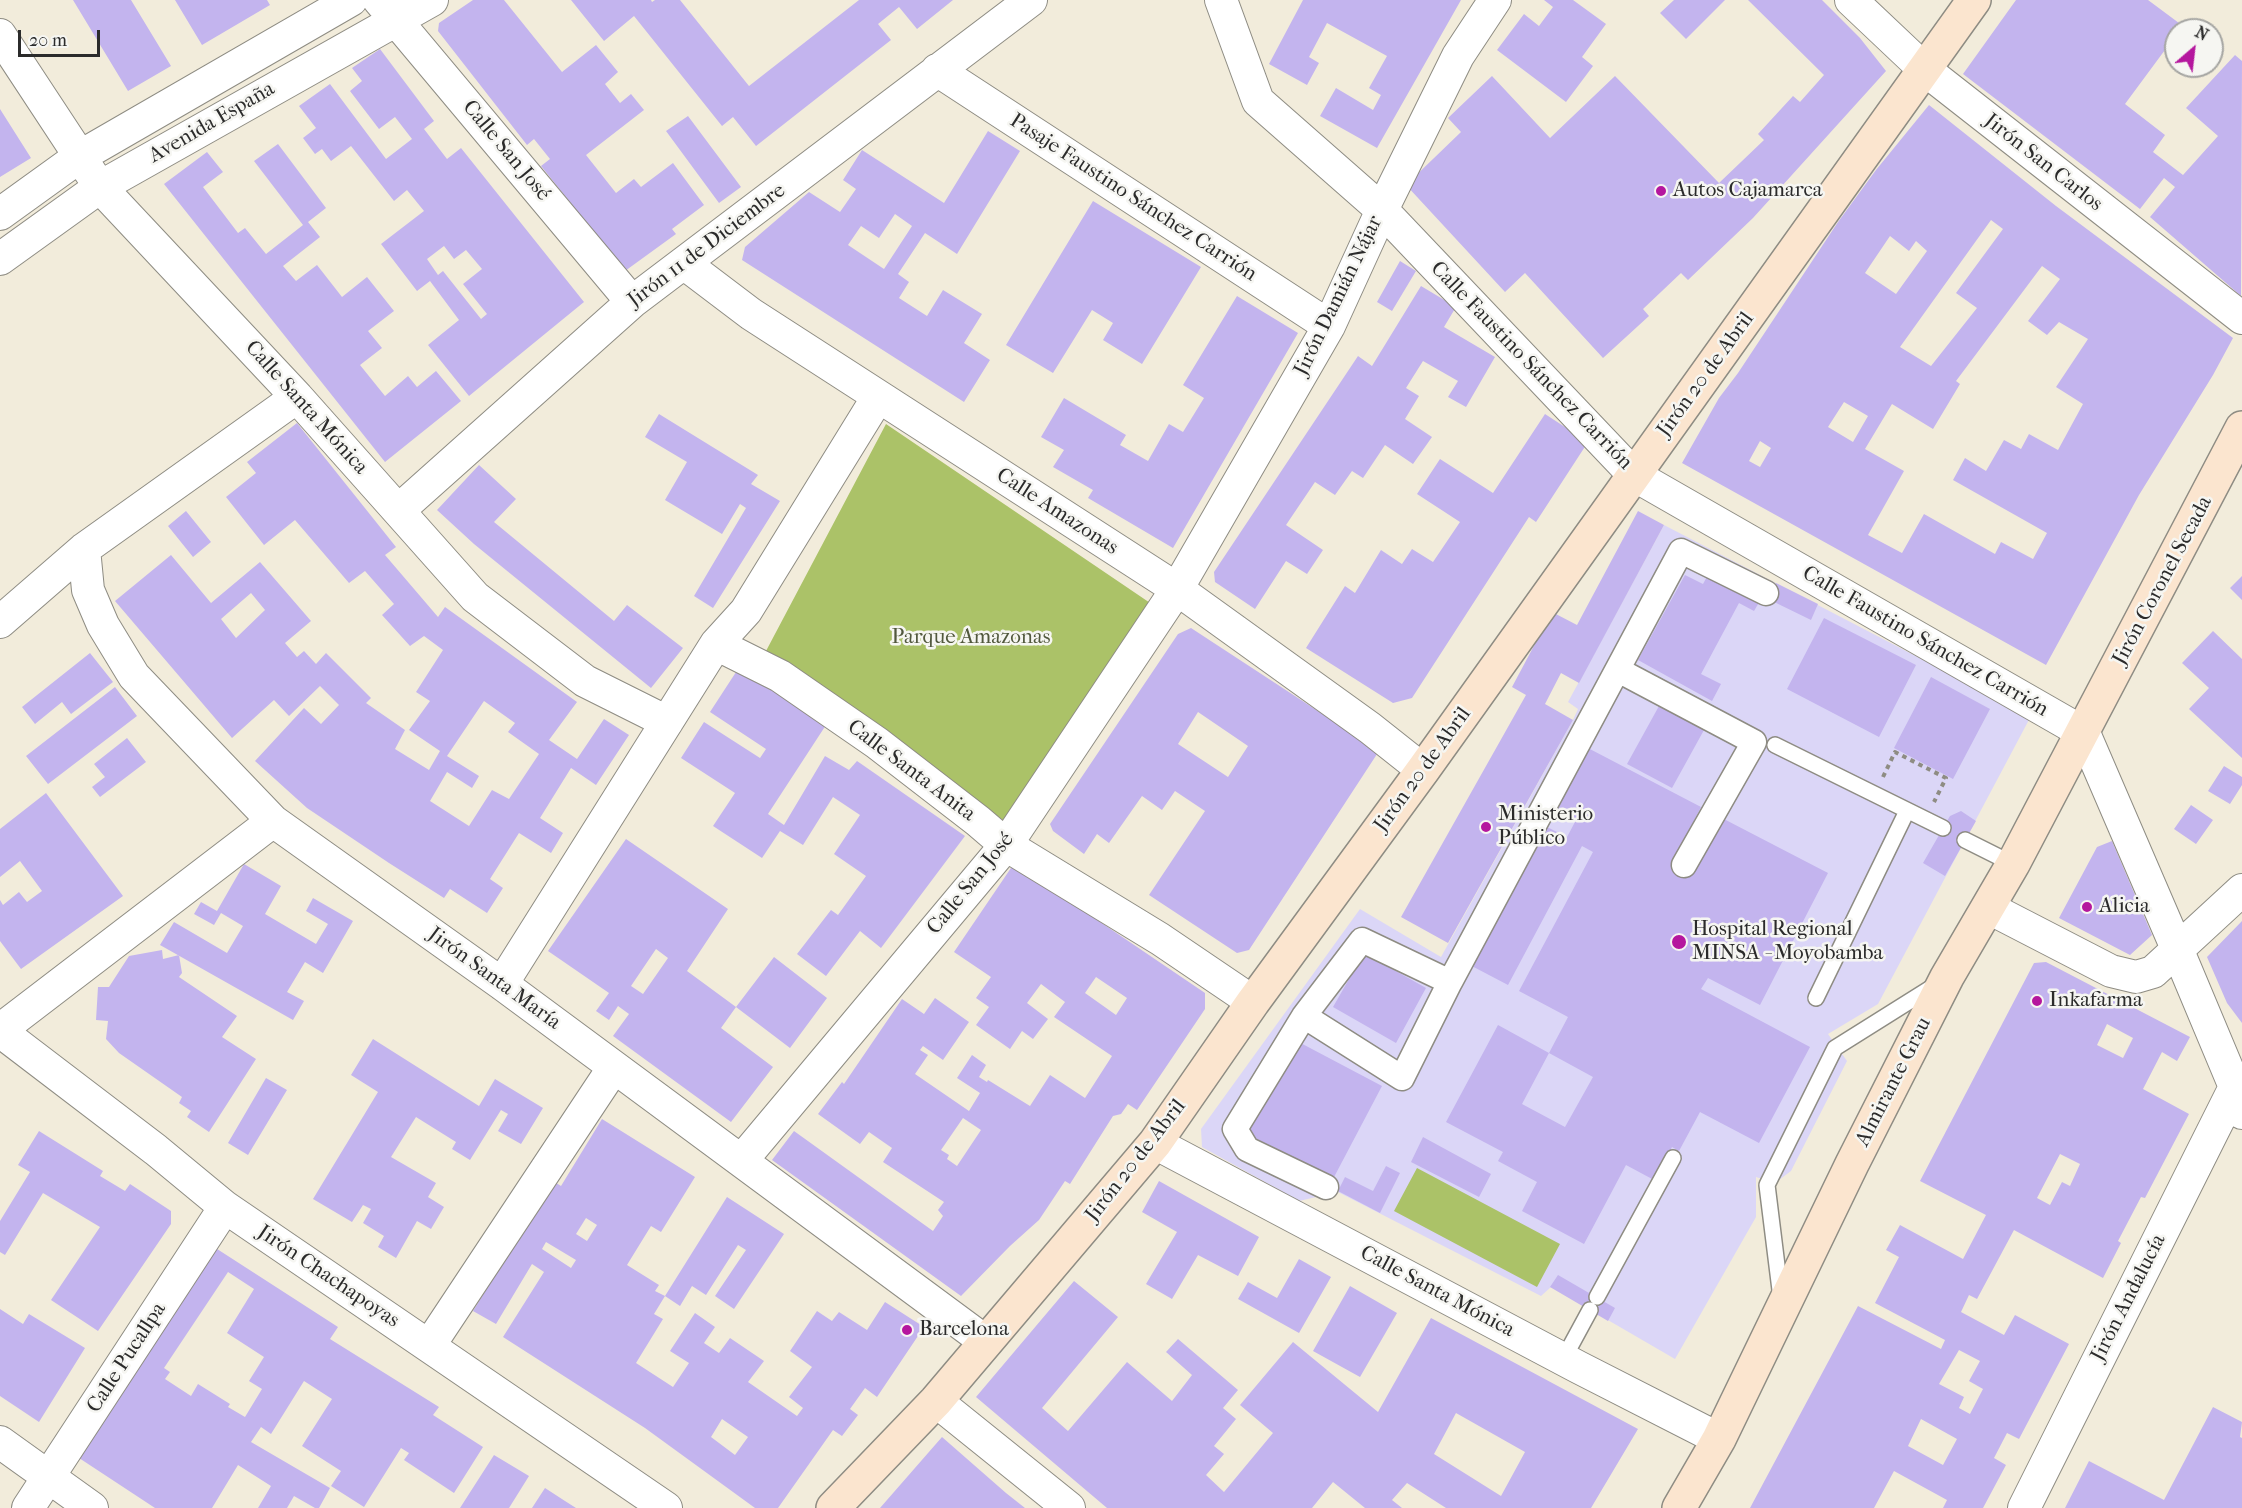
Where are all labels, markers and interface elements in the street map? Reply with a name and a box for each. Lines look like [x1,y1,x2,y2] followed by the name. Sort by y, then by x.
[21,18,104,56] scale bar
[2164,18,2224,78] north arrow
[2192,22,2212,45] text: N
[29,30,67,51] text: 20 m
[145,77,279,169] street label: Avenida España
[457,96,555,206] street label: Calle San José
[1005,109,1261,287] street label: Pasaje Faustino Sánchez Carrión
[1979,109,2107,217] street label: Jirón San Carlos
[1673,178,1823,204] place label: Autos Cajamarca
[623,179,791,313] street label: Jirón 11 de Diciembre
[1654,184,1668,198] marker: Autos Cajamarca
[1289,212,1389,380] street label: Jirón Damián Nájar
[1425,257,1637,475] street label: Calle Faustino Sánchez Carrión
[1652,308,1760,442] street label: Jirón 20 de Abril
[239,336,373,480] street label: Calle Santa Mónica
[991,463,1123,561] street label: Calle Amazonas
[2108,492,2218,670] street label: Jirón Coronel Secada
[1798,561,2052,723] street label: Calle Faustino Sánchez Carrión
[892,625,1050,651] park label: Parque Amazonas
[1369,703,1477,837] street label: Jirón 20 de Abril
[842,715,980,827] street label: Calle Santa Anita
[1498,802,1593,852] place label: Ministerio Público
[1479,820,1493,834] marker: Ministerio Público
[922,828,1020,940] street label: Calle San José
[2099,894,2150,920] place label: Alicia
[2080,900,2094,914] marker: Alicia
[1692,917,1883,967] place label: Hospital Regional MINSA - Moyobamba
[423,922,565,1036] street label: Jirón Santa María
[1670,933,1688,951] marker: Hospital Regional MINSA - Moyobamba
[2049,988,2143,1014] place label: Inkafarma
[2030,994,2044,1008] marker: Inkafarma
[1851,1013,1937,1151] street label: Almirante Grau
[1080,1095,1192,1227] street label: Jirón 20 de Abril
[252,1220,404,1334] street label: Jirón Chachapoyas
[2086,1230,2172,1366] street label: Jirón Andalucía
[1356,1241,1518,1343] street label: Calle Santa Mónica
[82,1298,172,1418] street label: Calle Pucallpa
[919,1317,1009,1343] place label: Barcelona
[900,1323,914,1337] marker: Barcelona

